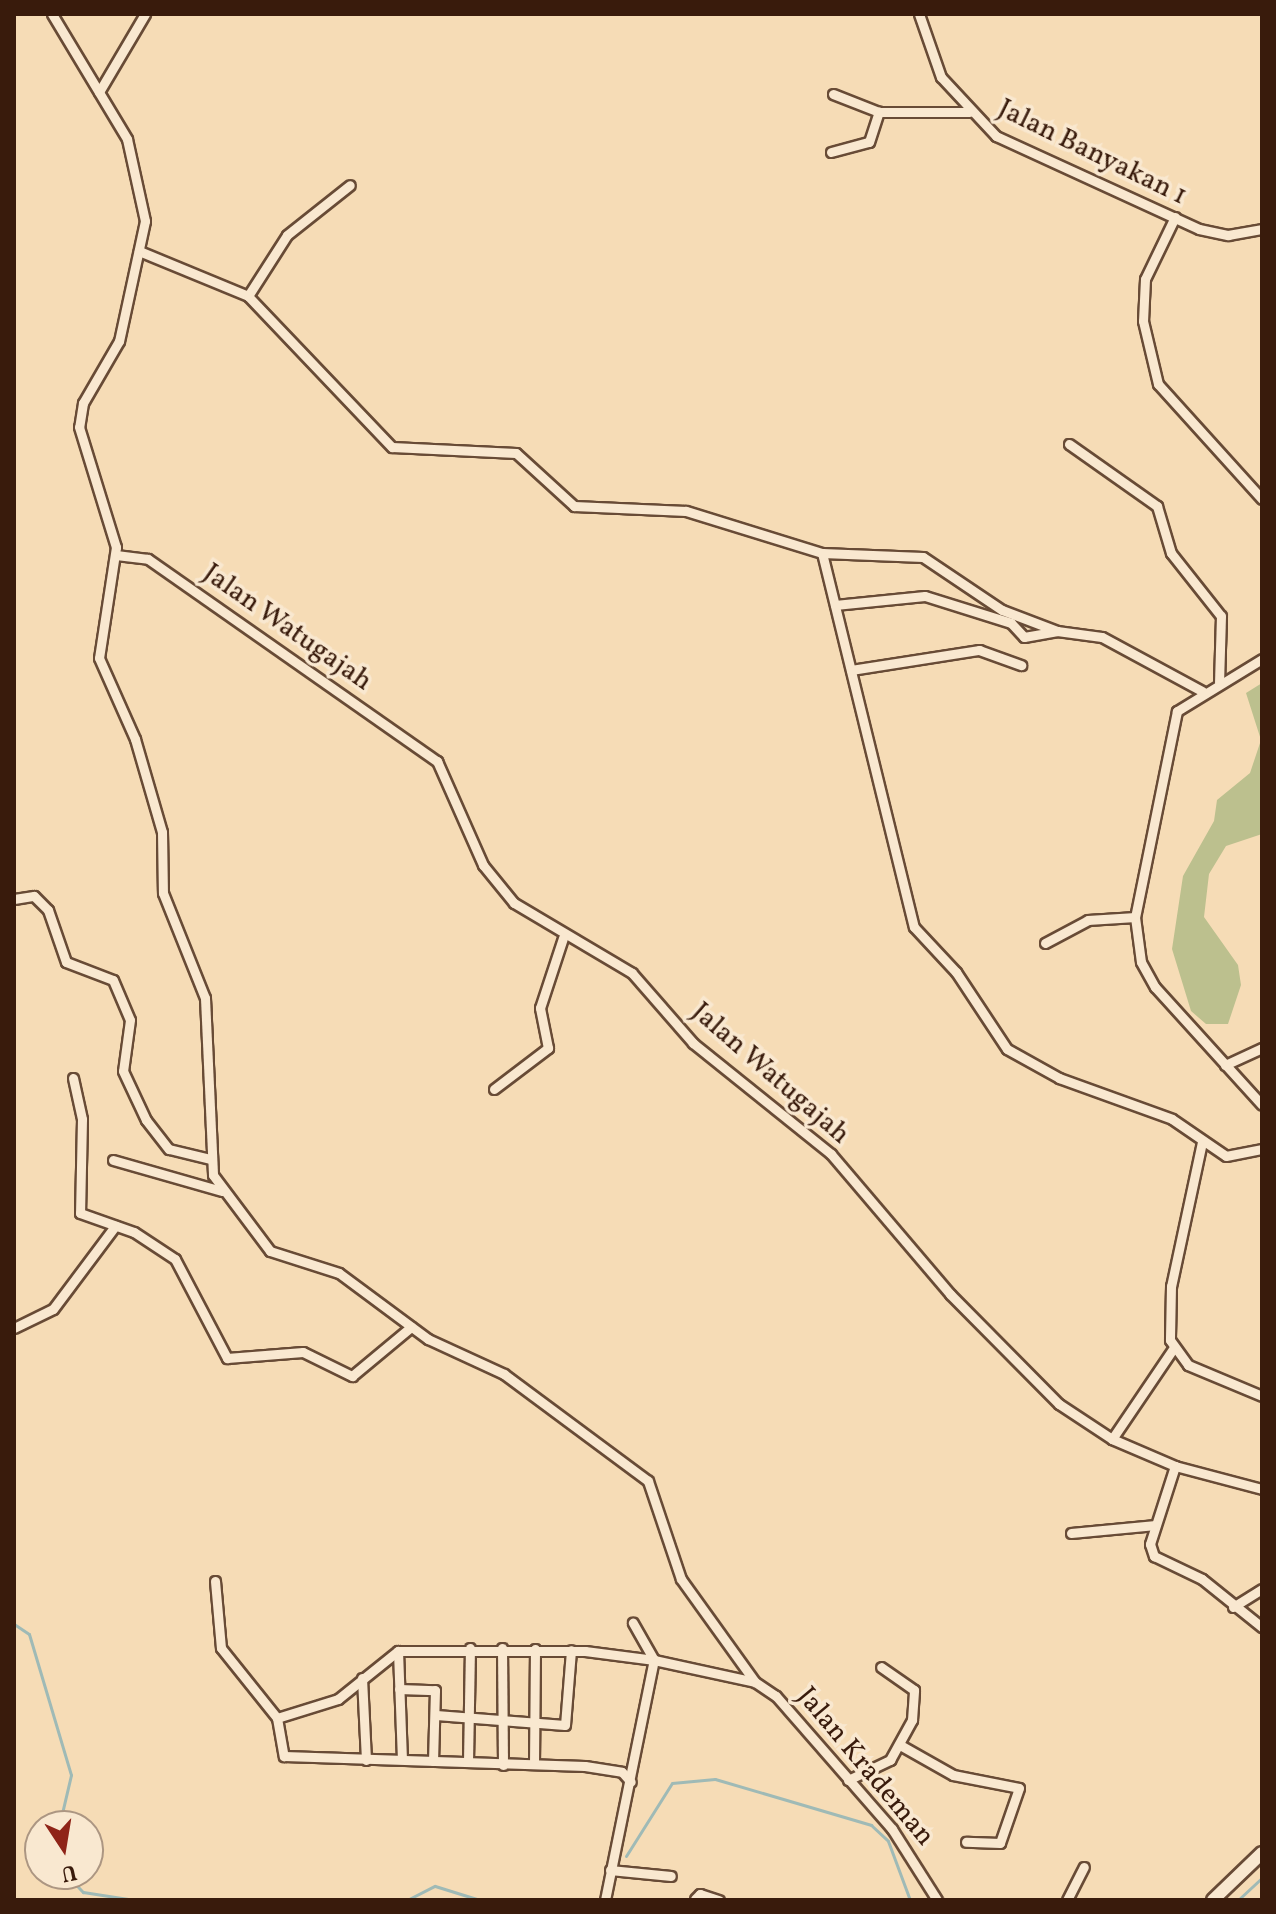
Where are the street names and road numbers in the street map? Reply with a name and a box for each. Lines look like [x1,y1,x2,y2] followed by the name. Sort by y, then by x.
[992,93,1192,213] street label: Jalan Banyakan 1
[196,557,378,699] street label: Jalan Watugajah
[684,996,856,1152] street label: Jalan Watugajah
[789,1681,941,1853] street label: Jalan Krademan

